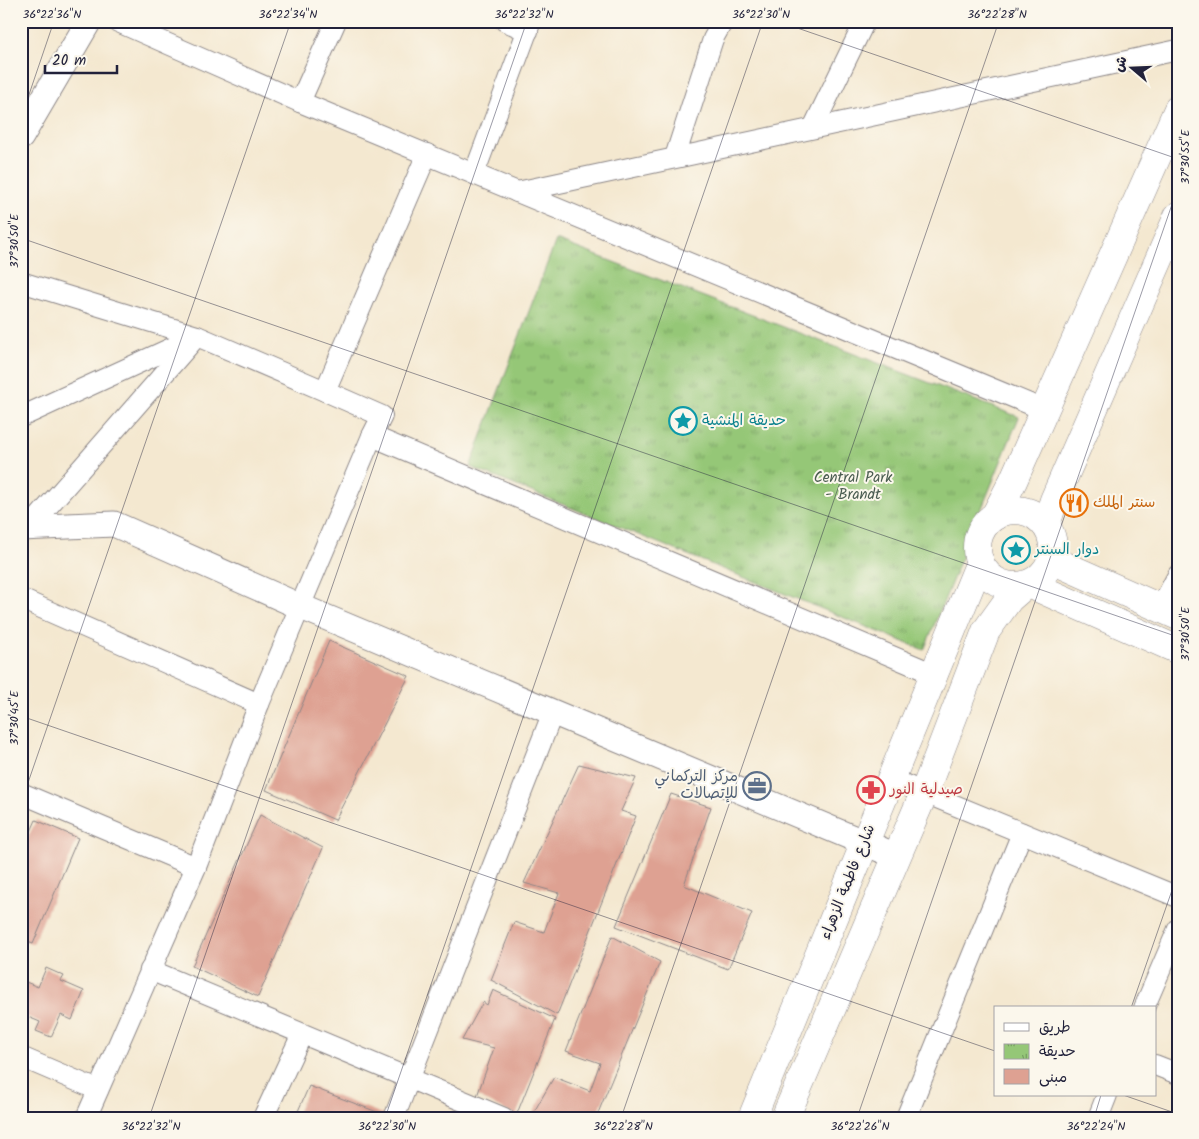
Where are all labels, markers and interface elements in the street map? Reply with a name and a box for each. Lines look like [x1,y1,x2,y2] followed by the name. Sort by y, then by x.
[23,5,81,24] text: 36°22'36"N
[259,5,317,24] text: 36°22'34"N
[494,5,554,24] text: 36°22'32"N
[732,5,790,24] text: 36°22'30"N
[967,5,1027,24] text: 36°22'28"N
[45,42,118,74] scale bar
[1106,42,1156,92] north arrow
[52,49,86,73] text: 20 m
[1108,53,1134,75] text: ش
[1176,129,1195,184] text: 37°30'55"E
[5,213,24,268] text: 37°30'50"E
[668,406,698,436] place icon: حديقة المنشية
[702,409,786,433] place label: حديقة المنشية
[814,466,893,507] park label: Central Park - Brandt
[1059,488,1089,518] restaurant icon: سنتر الملك
[1093,491,1155,515] place label: سنتر الملك
[1001,535,1031,565] place icon: دوار السنتر
[1033,538,1099,562] place label: دوار السنتر
[1176,606,1195,661] text: 37°30'50"E
[5,689,24,746] text: 37°30'45"E
[655,765,738,806] place label: مركز التركماني للإتصالات
[742,771,772,801] office icon: مركز التركماني للإتصالات
[856,775,886,805] pharmacy icon: صيدلية النور
[889,778,963,802] place label: صيدلية النور
[814,821,882,943] street label: شارع فاطمة الزهراء
[994,1006,1156,1096] legend
[1039,1016,1071,1040] text: طريق
[1039,1040,1076,1064] text: حديقة
[1039,1066,1067,1090] text: مبنى
[121,1117,181,1136] text: 36°22'32"N
[358,1117,416,1136] text: 36°22'30"N
[593,1117,653,1136] text: 36°22'28"N
[830,1117,890,1136] text: 36°22'26"N
[1067,1117,1125,1136] text: 36°22'24"N

